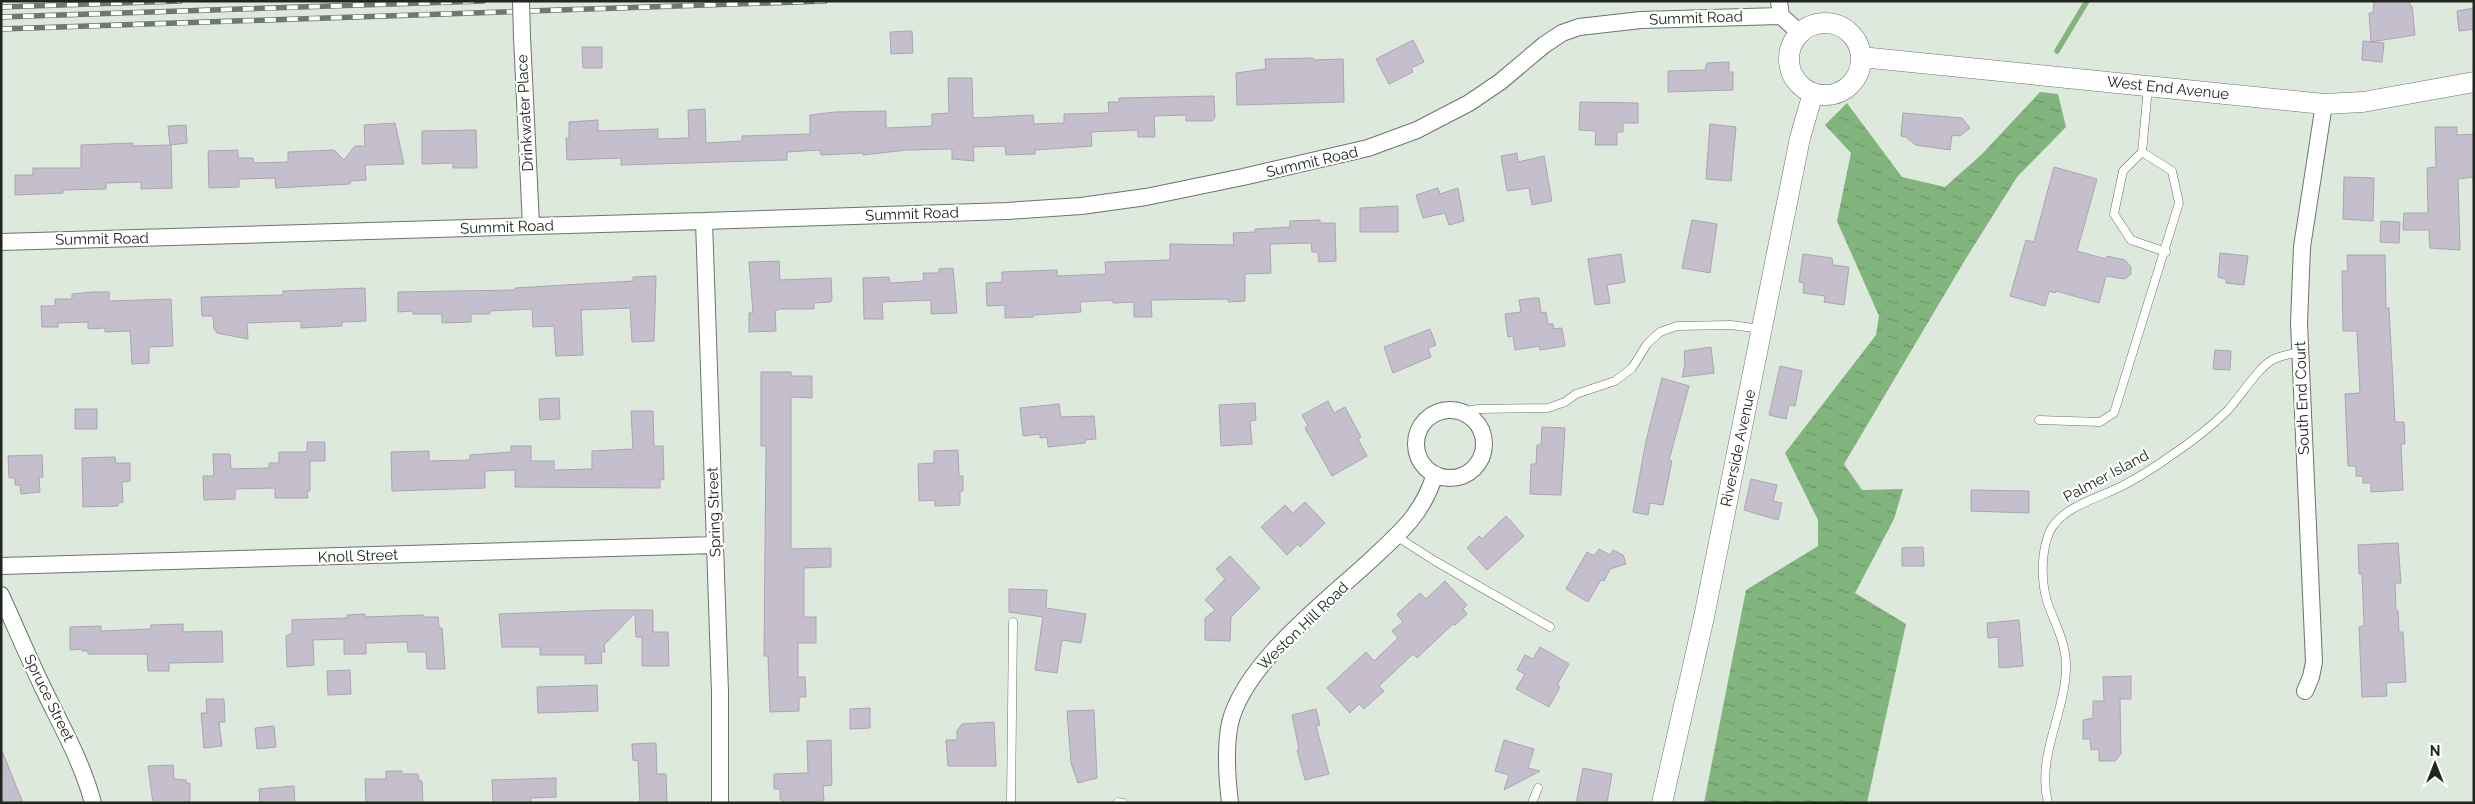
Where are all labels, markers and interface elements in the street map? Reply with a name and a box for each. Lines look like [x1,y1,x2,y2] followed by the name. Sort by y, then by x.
[1649,7,1743,29] street label: Summit Road
[513,54,537,172] street label: Drinkwater Place
[2106,73,2230,103] street label: West End Avenue
[1264,143,1360,181] street label: Summit Road
[865,203,959,225] street label: Summit Road
[460,216,554,238] street label: Summit Road
[55,229,149,249] street label: Summit Road
[2291,341,2313,455] street label: South End Court
[1717,388,1759,508] street label: Riverside Avenue
[2060,446,2152,506] street label: Palmer Island
[703,467,725,557] street label: Spring Street
[317,546,399,566] street label: Knoll Street
[1254,578,1352,674] street label: Weston Hill Road
[20,651,78,745] street label: Spruce Street
[2410,739,2460,789] north arrow
[2430,743,2440,759] text: N

